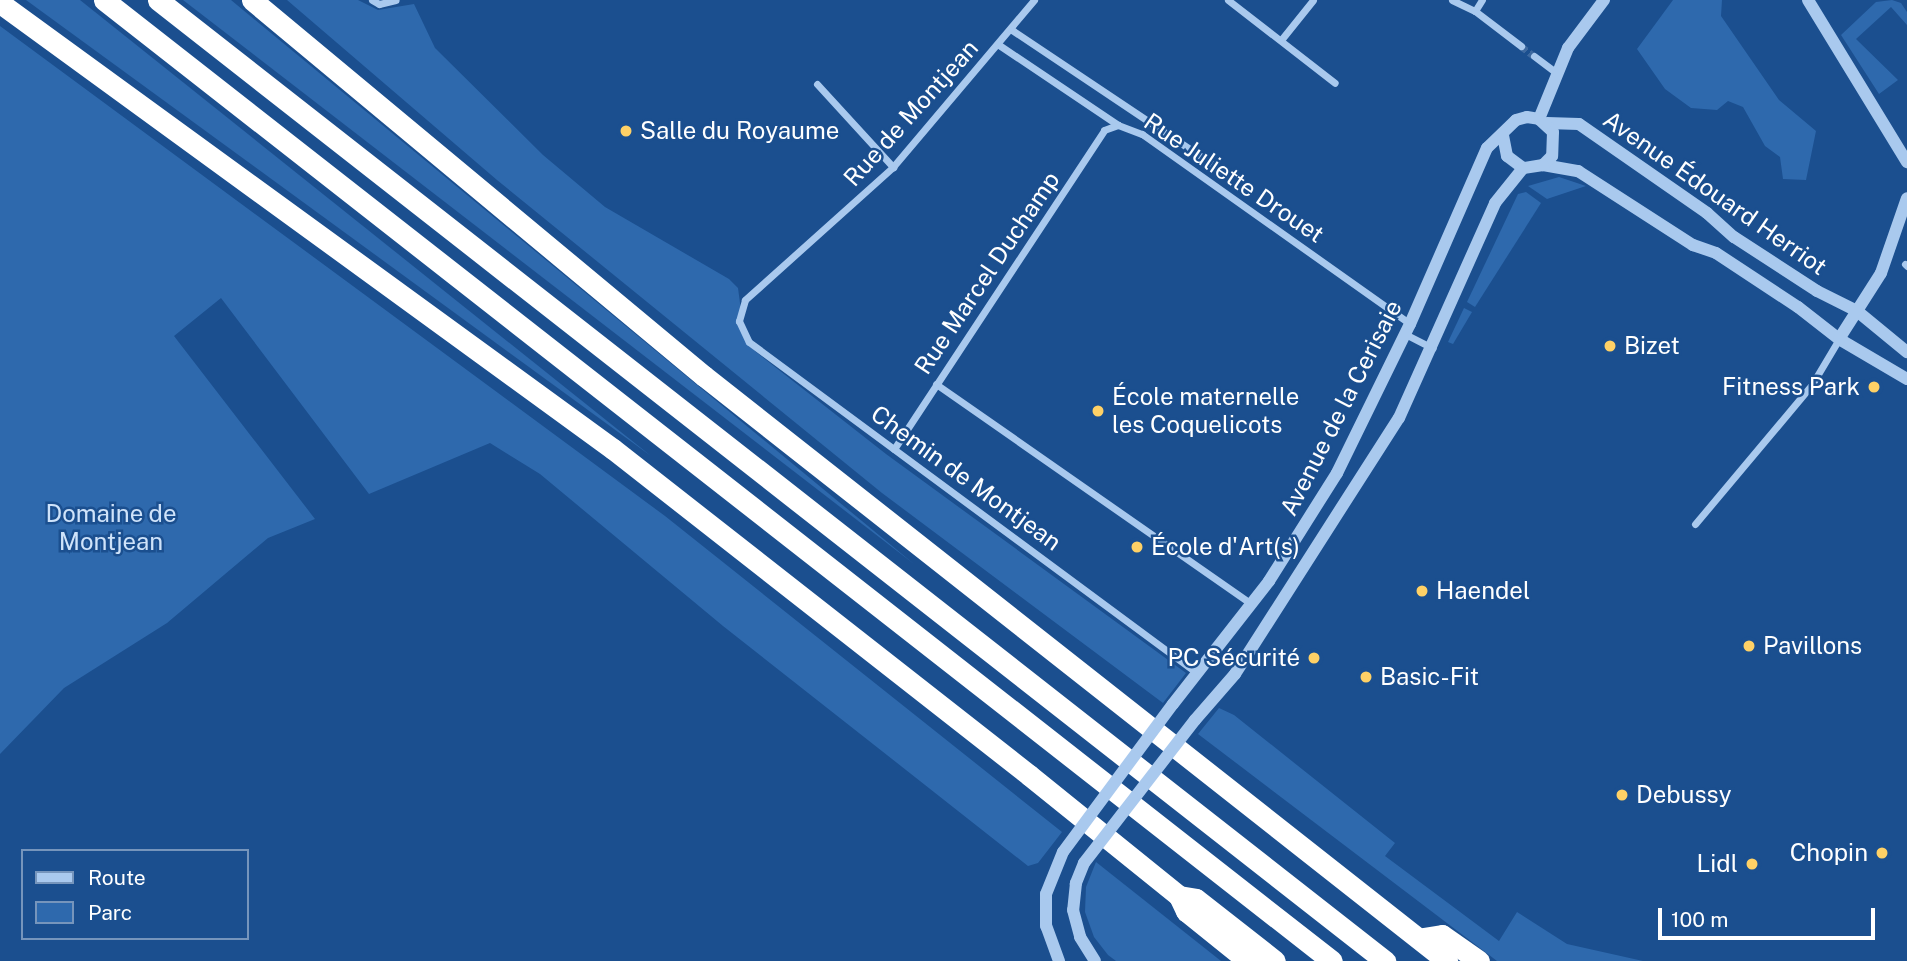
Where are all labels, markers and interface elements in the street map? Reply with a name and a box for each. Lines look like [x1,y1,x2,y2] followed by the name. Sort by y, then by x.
[838,34,984,192] street label: Rue de Montjean
[1598,105,1832,281] street label: Avenue Édouard Herriot
[1138,107,1330,249] street label: Rue Juliette Drouet
[640,117,840,145] place label: Salle du Royaume
[618,123,634,139] marker: Salle du Royaume
[908,166,1066,380] street label: Rue Marcel Duchamp
[1274,295,1408,521] street label: Avenue de la Cerisaie
[1624,332,1680,360] place label: Bizet
[1602,338,1618,354] marker: Bizet
[1722,373,1860,401] place label: Fitness Park
[1866,379,1882,395] marker: Fitness Park
[1112,383,1299,439] place label: École maternelle les Coquelicots
[865,399,1067,557] street label: Chemin de Montjean
[1090,403,1106,419] marker: École maternelle les Coquelicots
[45,500,177,556] park label: Domaine de Montjean
[1151,533,1300,561] place label: École d'Art(s)
[1129,539,1145,555] marker: École d'Art(s)
[1436,577,1530,605] place label: Haendel
[1414,583,1430,599] marker: Haendel
[1763,632,1862,660] place label: Pavillons
[1741,638,1757,654] marker: Pavillons
[1168,644,1300,672] place label: PC Sécurité
[1306,650,1322,666] marker: PC Sécurité
[1380,663,1479,691] place label: Basic-Fit
[1358,669,1374,685] marker: Basic-Fit
[1636,781,1731,809] place label: Debussy
[1614,787,1630,803] marker: Debussy
[1790,839,1868,867] place label: Chopin
[1874,845,1890,861] marker: Chopin
[21,849,248,940] legend
[1696,850,1738,878] place label: Lidl
[1744,856,1760,872] marker: Lidl
[88,865,146,890] text: Route
[1662,894,1879,938] scale bar
[88,900,132,925] text: Parc
[1671,907,1728,932] text: 100 m

